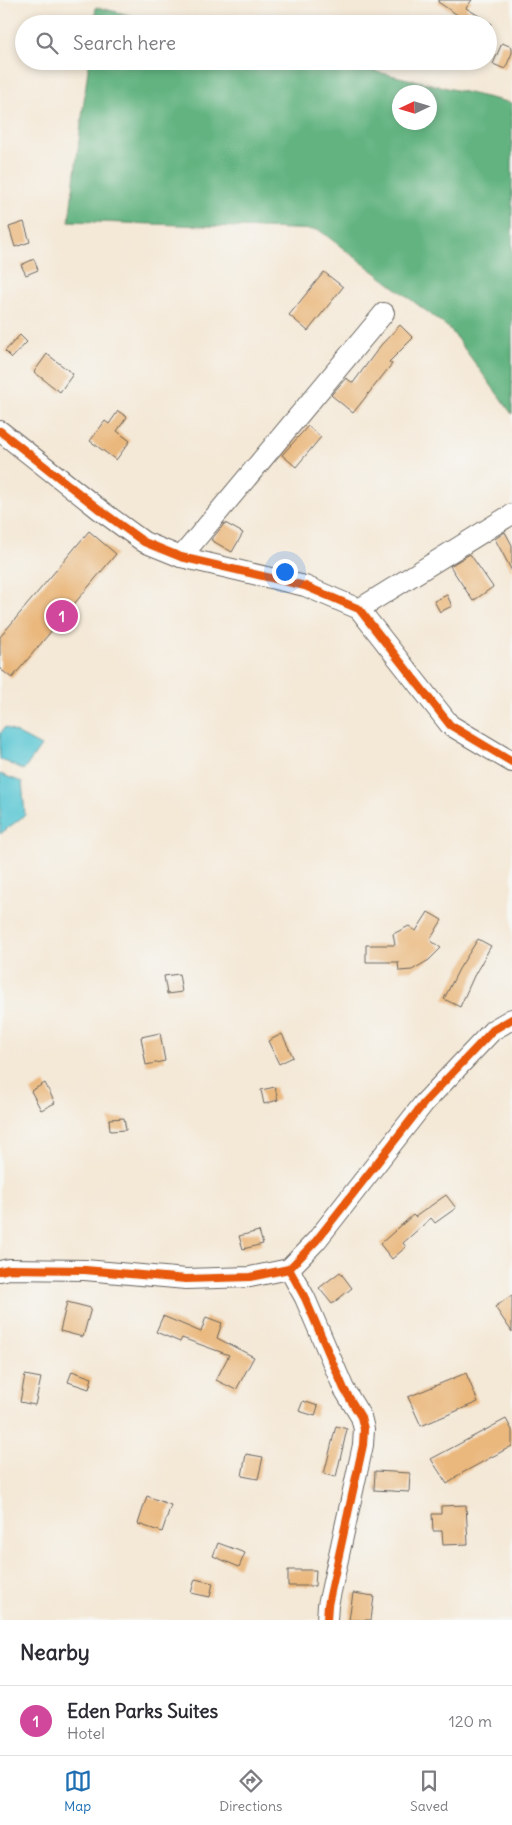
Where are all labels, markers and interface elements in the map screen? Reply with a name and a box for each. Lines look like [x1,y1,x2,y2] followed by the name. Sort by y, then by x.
[15,15,497,70] search box
[33,29,61,57] icon: search
[73,31,176,55] text: Search here
[392,85,437,130] north arrow
[272,559,298,585] your location
[46,597,78,635] pin: 1
[20,1639,90,1666] text: Nearby
[67,1699,218,1723] text: Eden Parks Suites
[33,1711,39,1731] text: 1
[449,1711,492,1731] text: 120 m
[67,1723,105,1743] text: Hotel
[64,1767,92,1815] tab: Map
[219,1767,282,1815] tab: Directions
[410,1767,448,1815] tab: Saved

